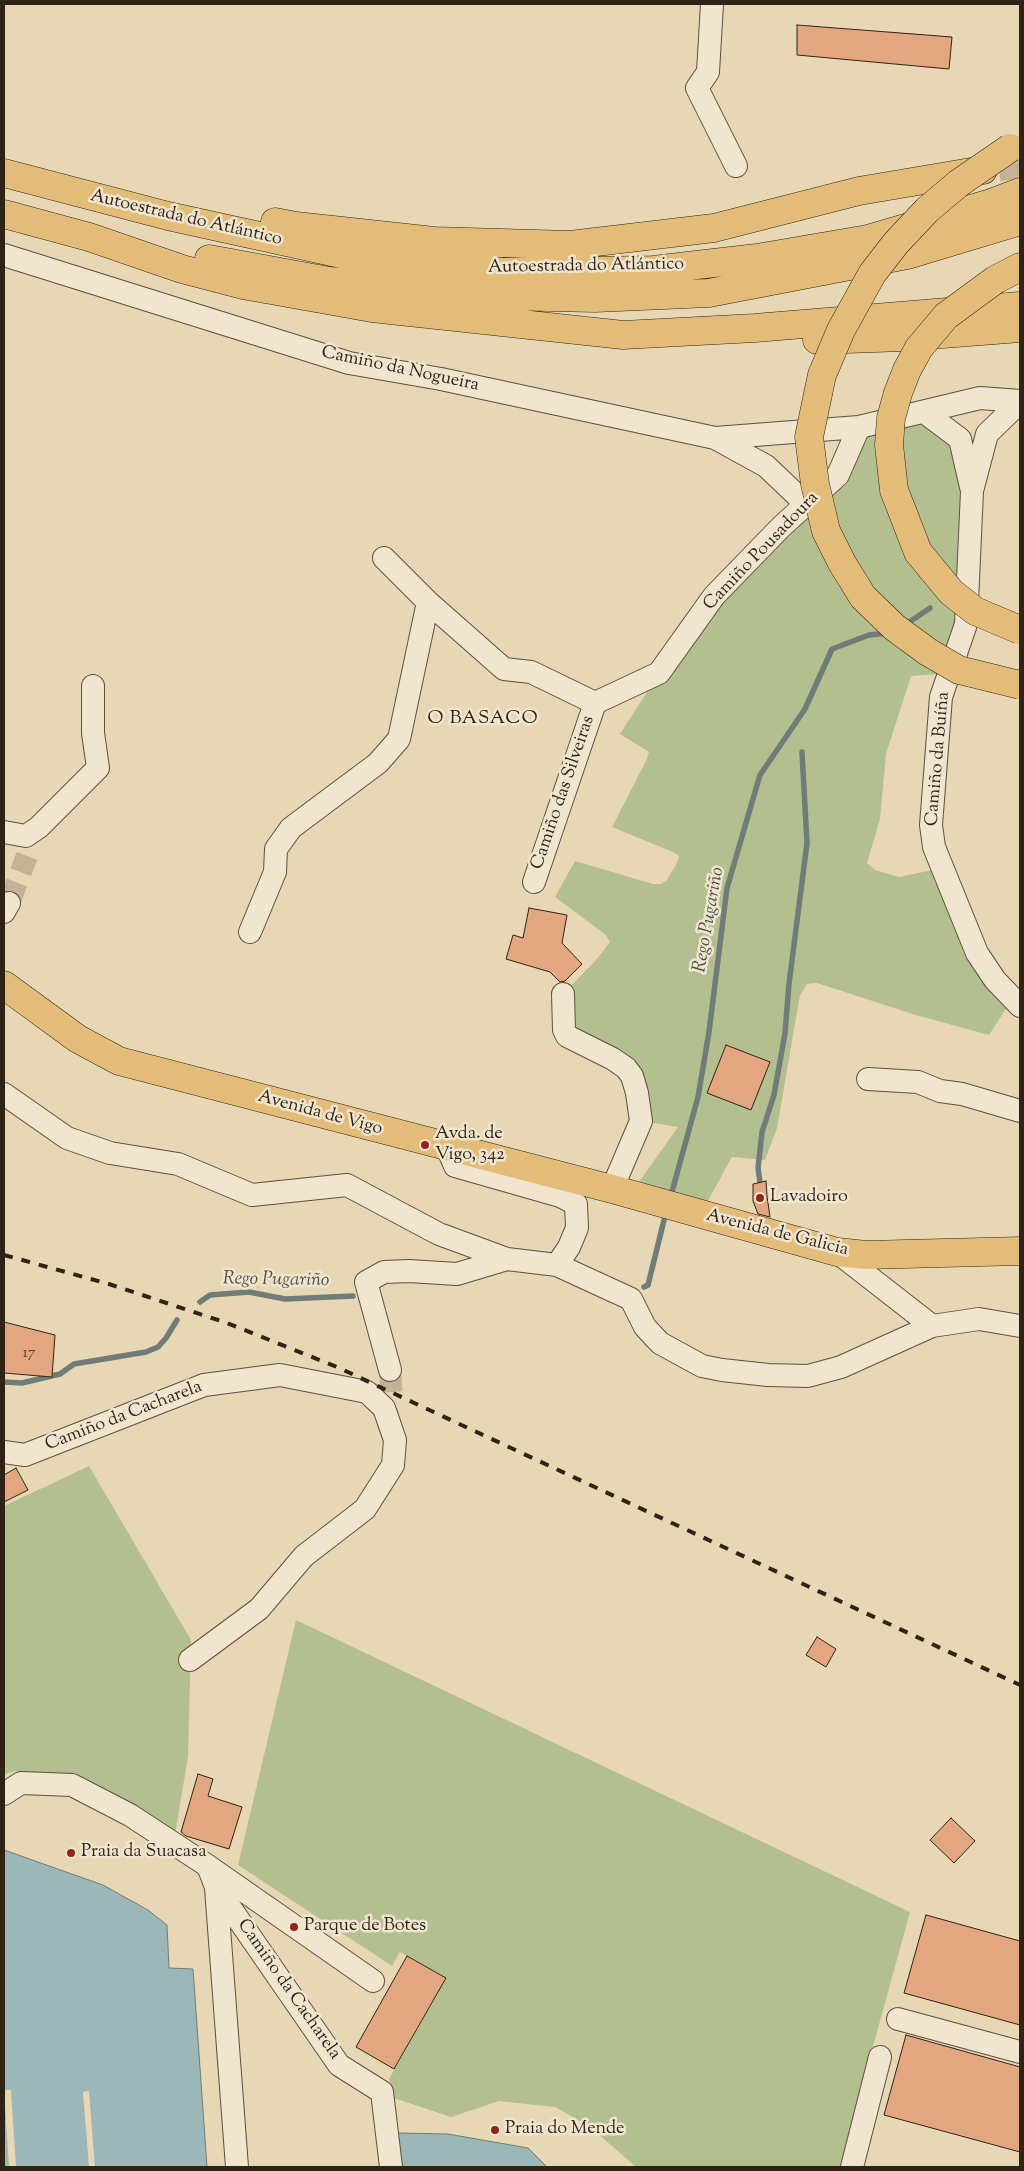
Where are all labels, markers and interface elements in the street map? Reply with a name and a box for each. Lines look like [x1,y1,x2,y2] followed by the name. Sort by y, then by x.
[88,186,284,252] street label: Autoestrada do Atlántico
[488,254,684,280] street label: Autoestrada do Atlántico
[319,343,481,397] street label: Camiño da Nogueira
[700,488,824,616] street label: Camiño Pousadoura
[922,691,956,827] street label: Camiño da Buíña
[426,709,540,731] district label: O BASACO
[528,713,600,873] street label: Camiño das Silveiras
[690,866,730,974] water label: Rego Pugariño
[255,1087,385,1141] street label: Avenida de Vigo
[435,1124,505,1166] place label: Avda. de Vigo, 342
[419,1139,431,1151] marker: Avda. de Vigo, 342
[770,1187,848,1209] place label: Lavadoiro
[754,1192,766,1204] marker: Lavadoiro
[704,1206,850,1262] street label: Avenida de Galicia
[222,1269,330,1293] water label: Rego Pugariño
[23,1345,35,1363] house number: 17
[42,1377,206,1457] street label: Camiño da Cacharela
[81,1842,206,1864] place label: Praia da Suacasa
[65,1847,77,1859] marker: Praia da Suacasa
[231,1916,345,2064] street label: Camiño da Cacharela
[304,1916,426,1938] place label: Parque de Botes
[288,1921,300,1933] marker: Parque de Botes
[505,2119,624,2141] place label: Praia do Mende
[489,2124,501,2136] marker: Praia do Mende

